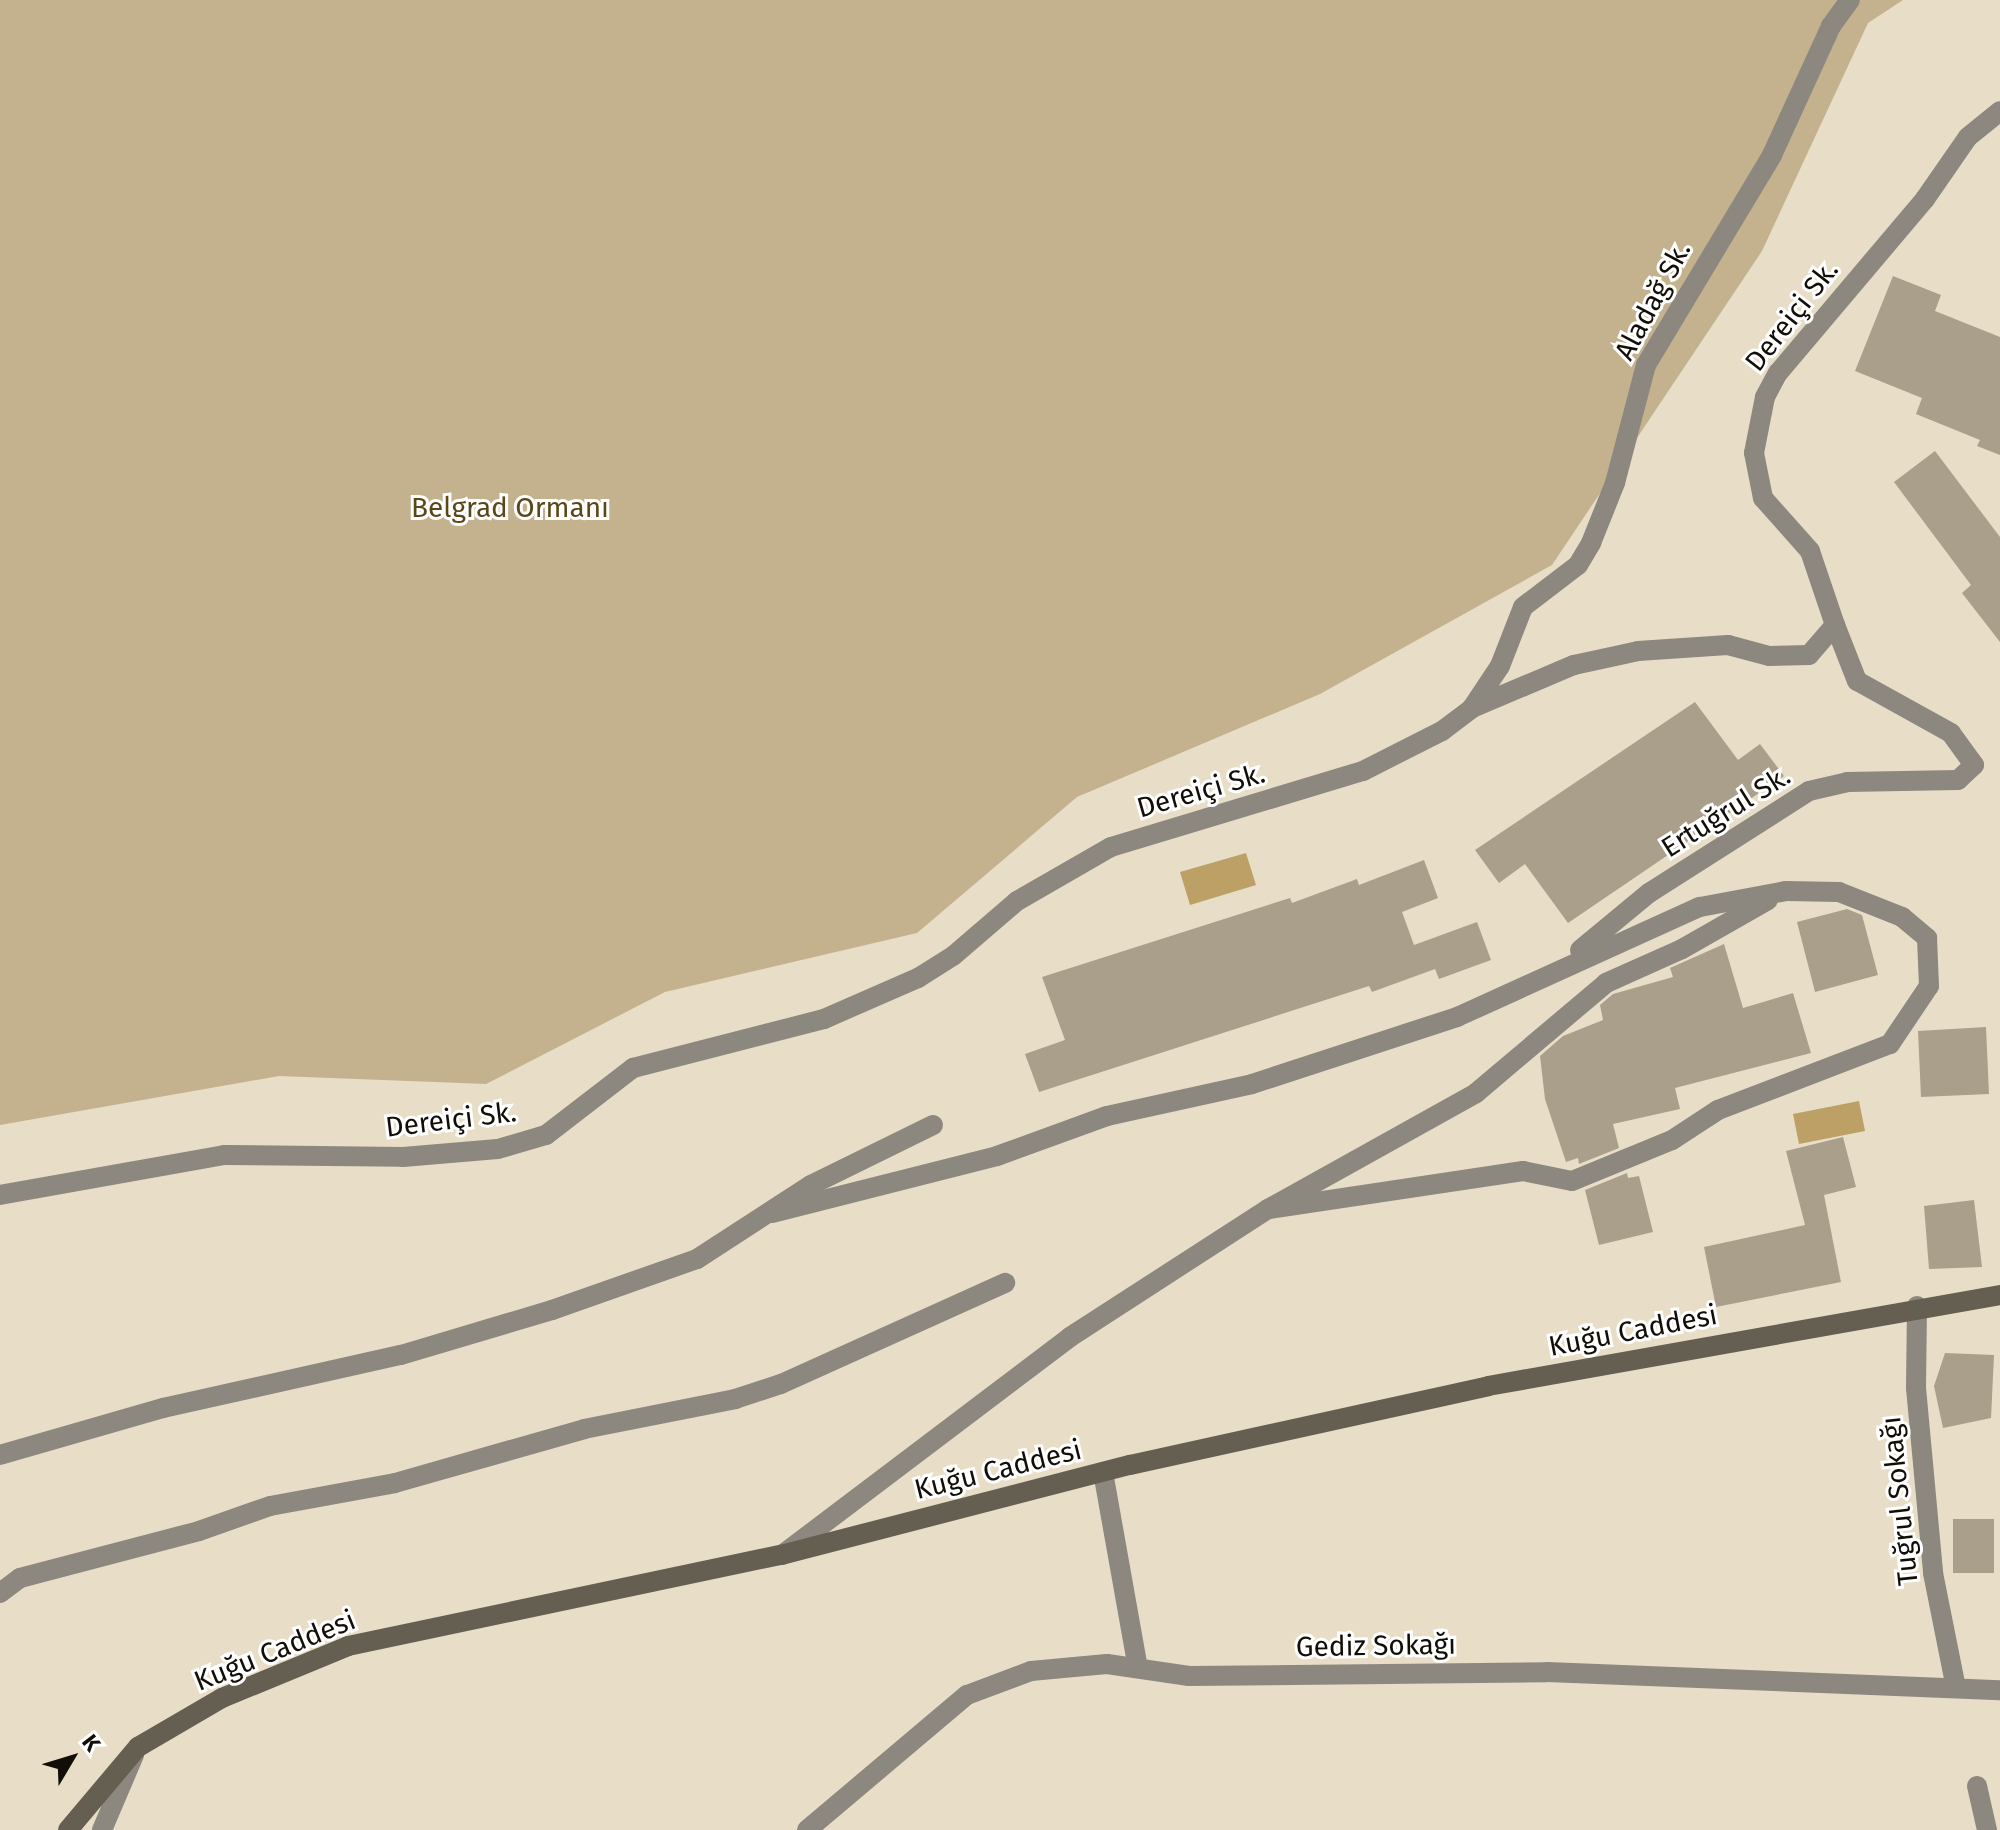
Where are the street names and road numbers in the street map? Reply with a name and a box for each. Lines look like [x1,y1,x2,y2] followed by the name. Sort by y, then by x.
[1608,236,1698,366] street label: Aladağ Sk.
[1738,254,1846,378] street label: Dereiçi Sk.
[1133,757,1269,825] street label: Dereiçi Sk.
[1655,759,1797,865] street label: Ertuğrul Sk.
[384,1095,518,1145] street label: Dereiçi Sk.
[1546,1298,1720,1364] street label: Kuğu Caddesi
[1874,1415,1926,1587] street label: Tuğrul Sokağı
[911,1433,1085,1507] street label: Kuğu Caddesi
[189,1603,361,1699] street label: Kuğu Caddesi
[1296,1628,1456,1664] street label: Gediz Sokağı

